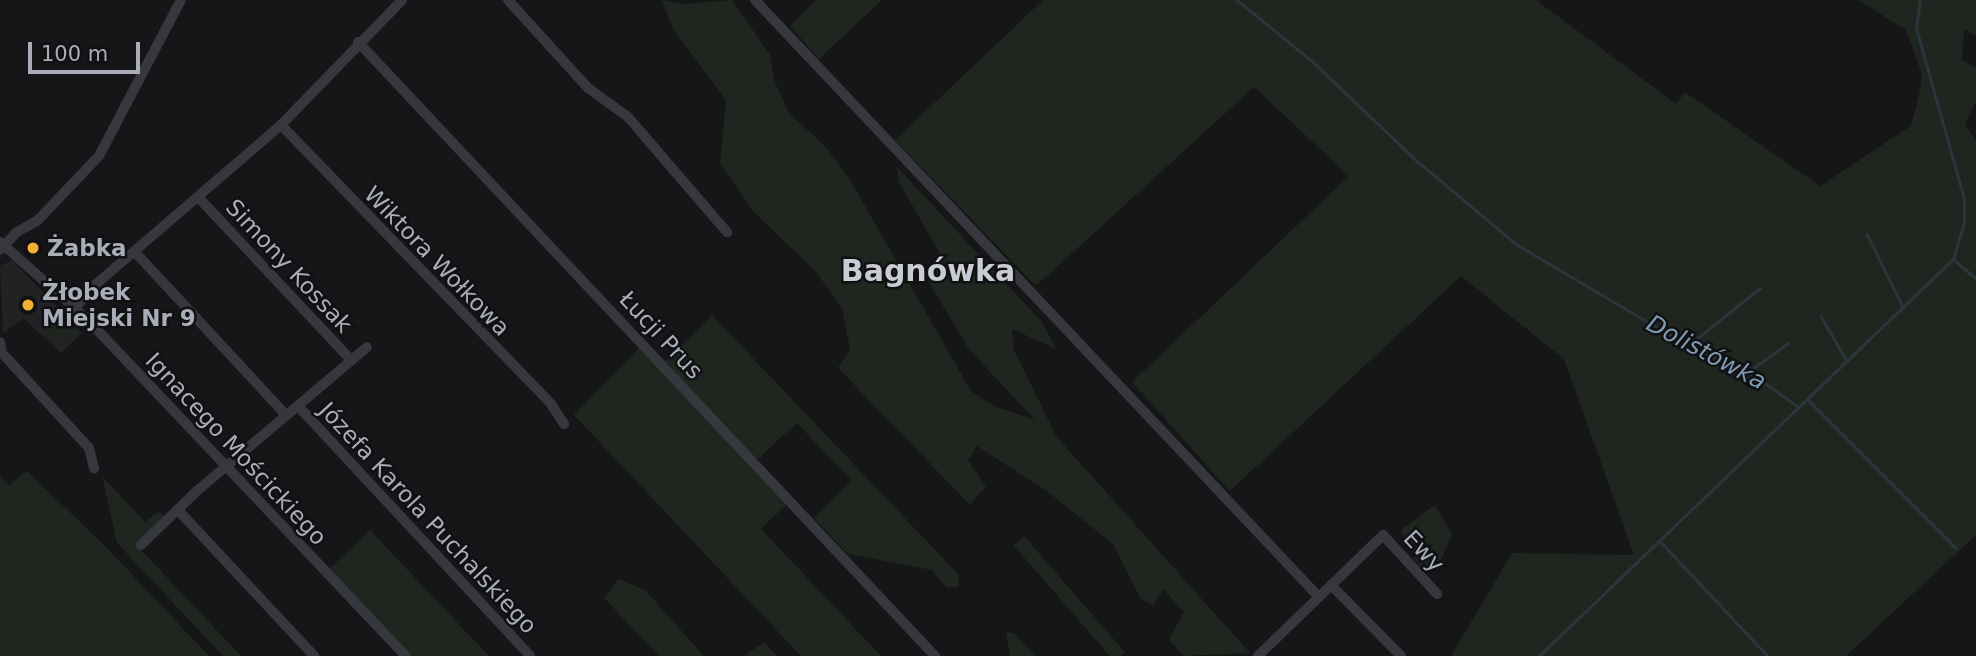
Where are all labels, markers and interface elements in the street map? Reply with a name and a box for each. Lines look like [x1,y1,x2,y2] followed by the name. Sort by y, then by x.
[32,28,144,72] scale bar
[41,42,108,66] text: 100 m
[359,180,515,342] street label: Wiktora Wołkowa
[220,194,358,338] street label: Simony Kossak
[47,234,126,262] place label: Żabka
[25,240,41,256] marker: Żabka
[841,253,1015,289] district label: Bagnówka
[42,278,196,332] place label: Żłobek Miejski Nr 9
[613,285,709,385] street label: Łucji Prus
[20,297,36,313] marker: Żłobek Miejski Nr 9
[1641,309,1771,397] water label: Dolistówka
[140,347,332,551] street label: Ignacego Mościckiego
[313,397,543,639] street label: Józefa Karola Puchalskiego
[1398,524,1450,578] street label: Ewy

